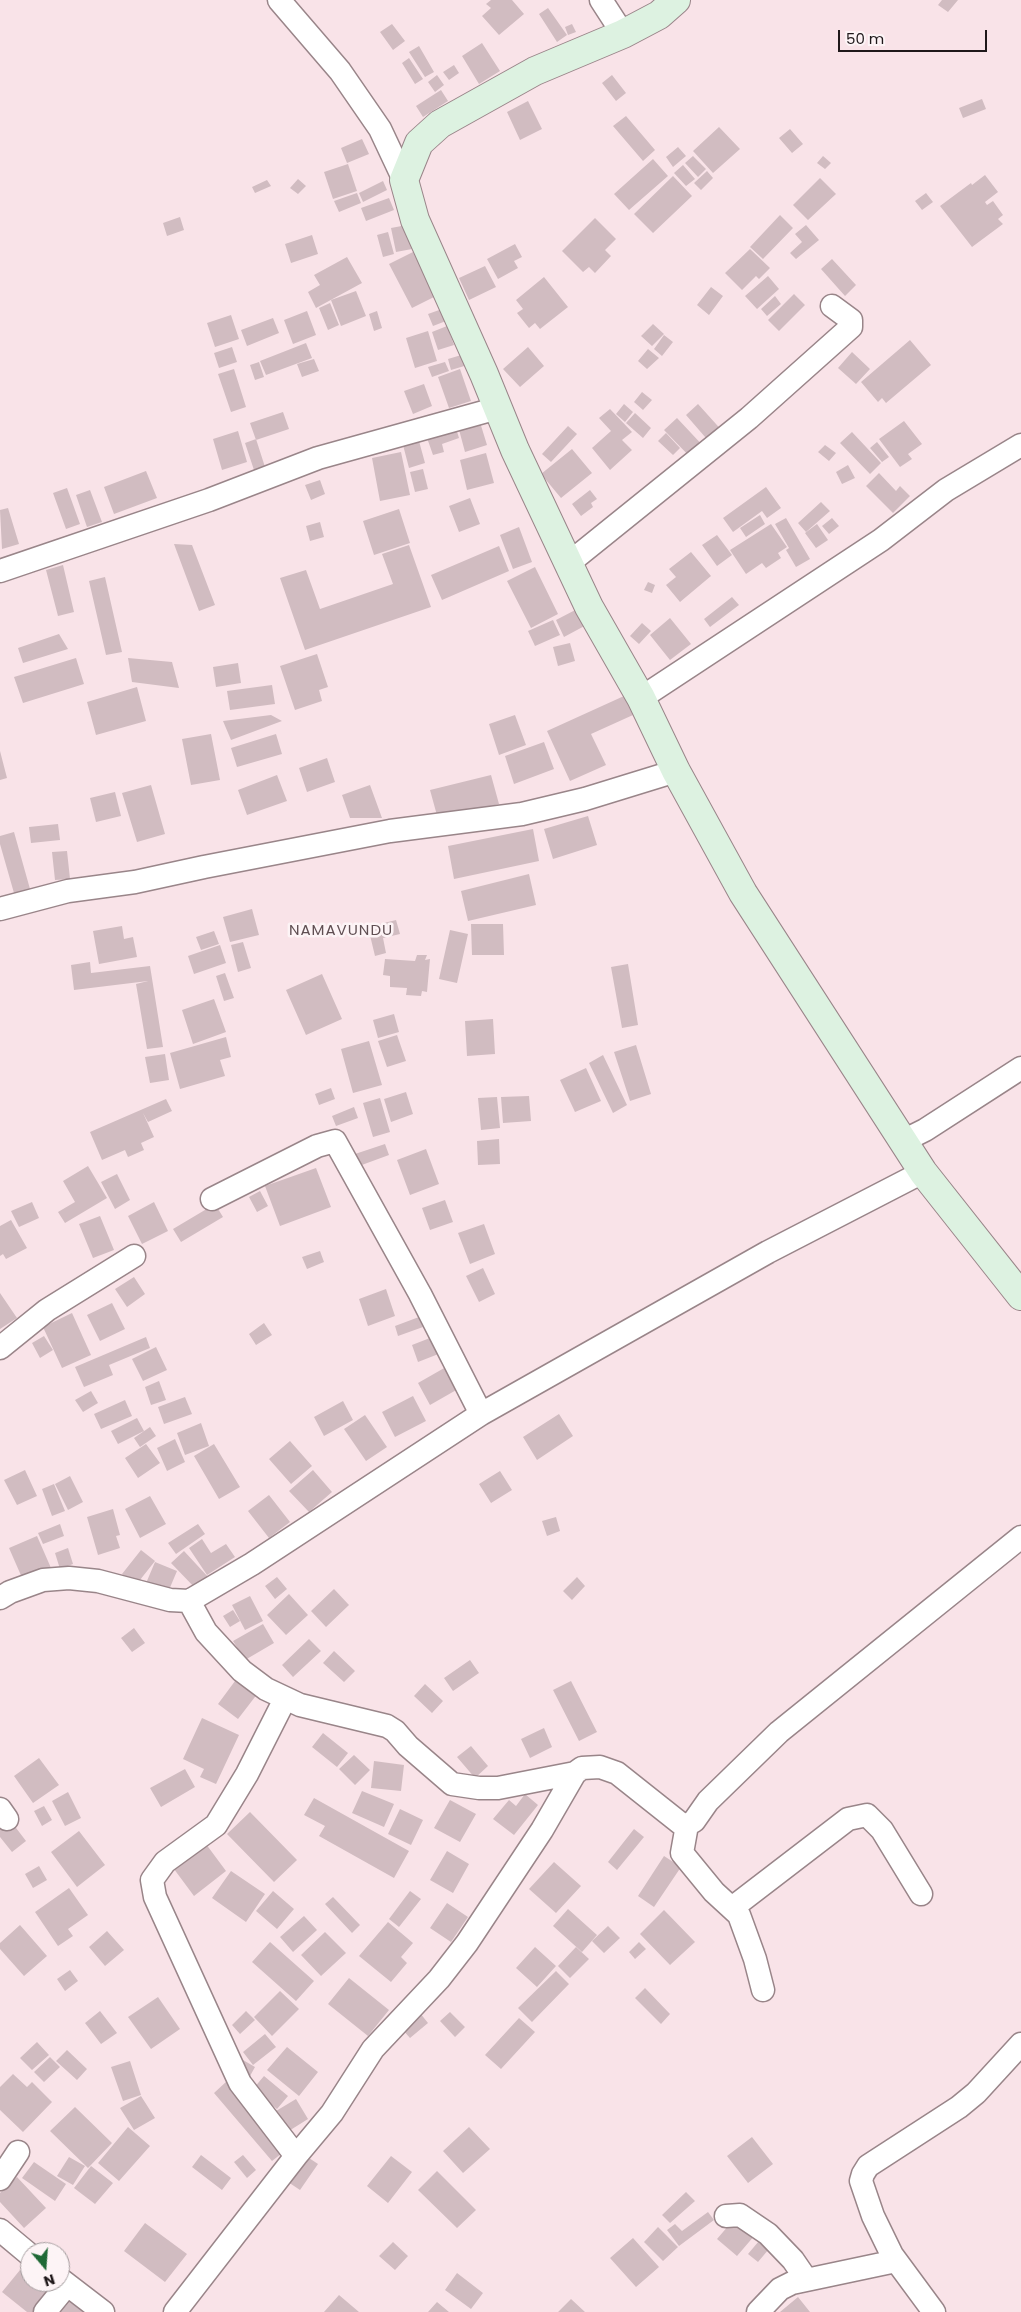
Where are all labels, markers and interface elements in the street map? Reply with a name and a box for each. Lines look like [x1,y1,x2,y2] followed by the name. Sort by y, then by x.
[841,20,990,52] scale bar
[846,28,884,49] text: 50 m
[288,922,394,940] district label: NAMAVUNDU
[20,2242,70,2292] north arrow
[41,2269,57,2291] text: N

